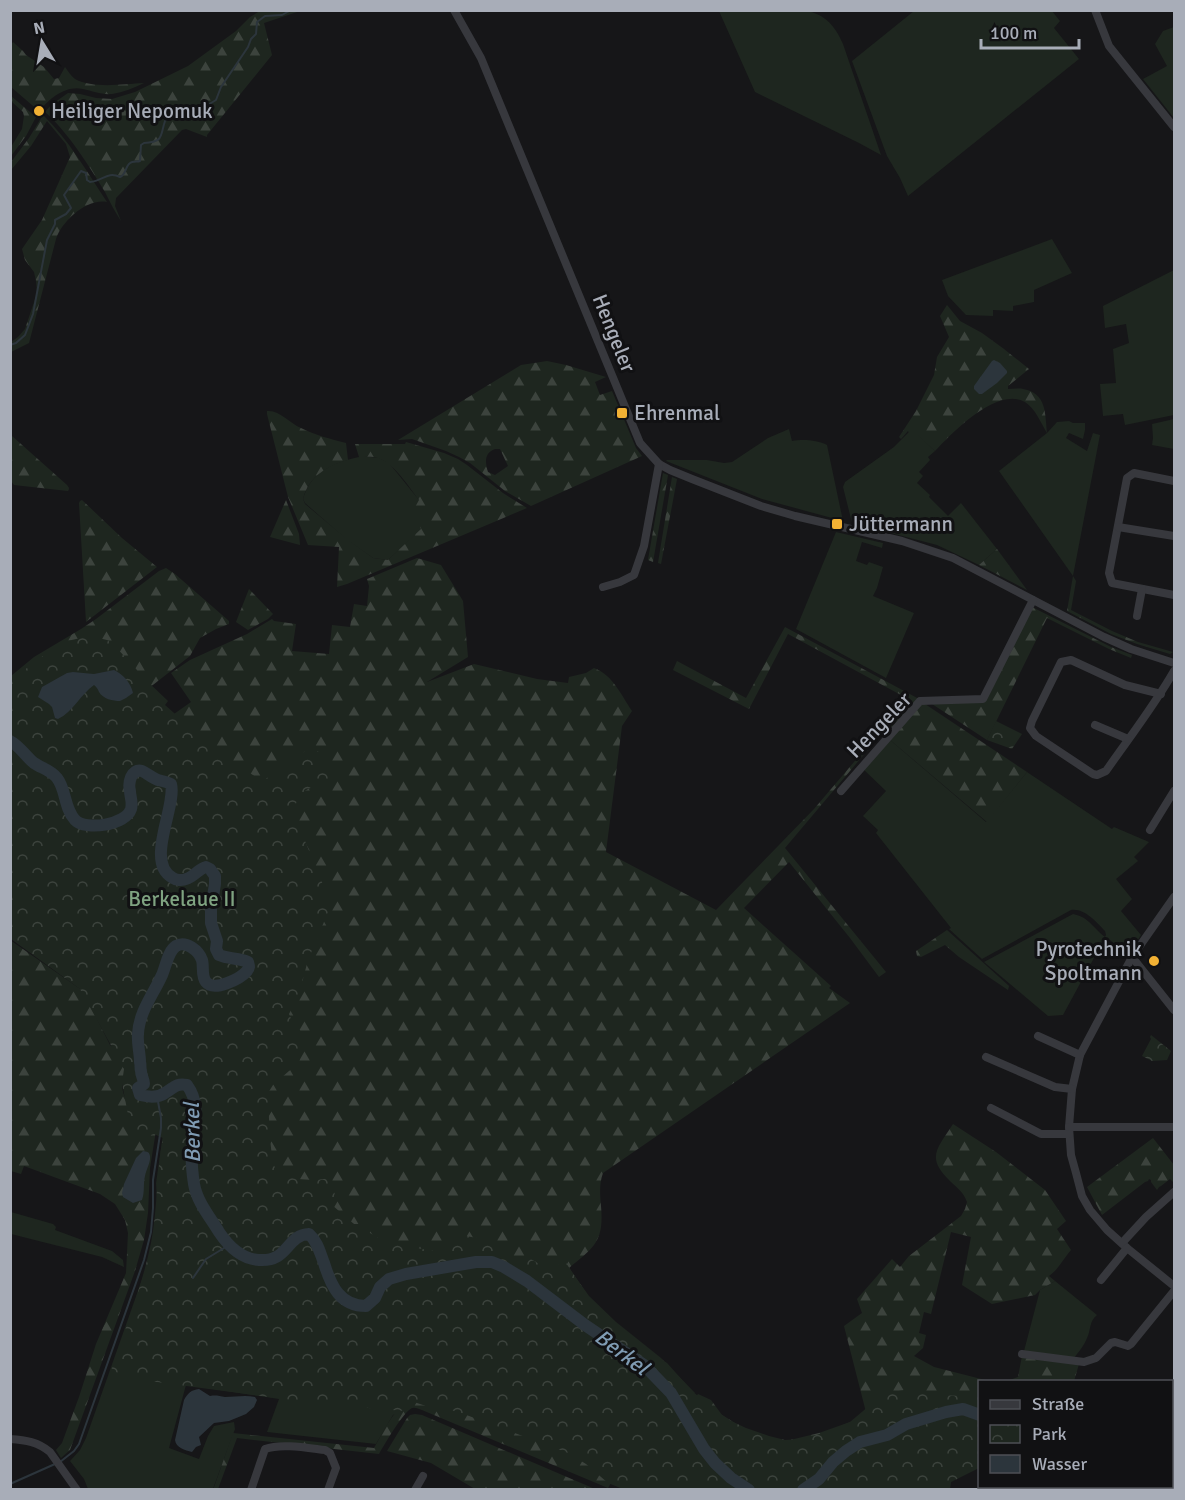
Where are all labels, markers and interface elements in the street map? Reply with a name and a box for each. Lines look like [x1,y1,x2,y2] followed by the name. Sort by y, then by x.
[12,12,72,72] north arrow
[981,12,1078,50] scale bar
[32,17,47,39] text: N
[990,22,1037,44] text: 100 m
[51,98,213,124] place label: Heiliger Nepomuk
[32,104,46,118] marker: Heiliger Nepomuk
[587,290,641,376] street label: Hengeler
[634,400,720,426] place label: Ehrenmal
[615,406,629,420] marker: Ehrenmal
[849,511,953,537] place label: Jüttermann
[830,517,844,531] marker: Jüttermann
[841,686,917,763] street label: Hengeler
[128,886,236,912] park label: Berkelaue II
[1036,936,1142,986] place label: Pyrotechnik Spoltmann
[1147,954,1161,968] marker: Pyrotechnik Spoltmann
[178,1101,206,1163] water label: Berkel
[590,1323,656,1382] water label: Berkel
[978,1380,1173,1488] legend
[1032,1393,1084,1415] text: Straße
[1032,1423,1067,1445] text: Park
[1032,1453,1088,1475] text: Wasser

